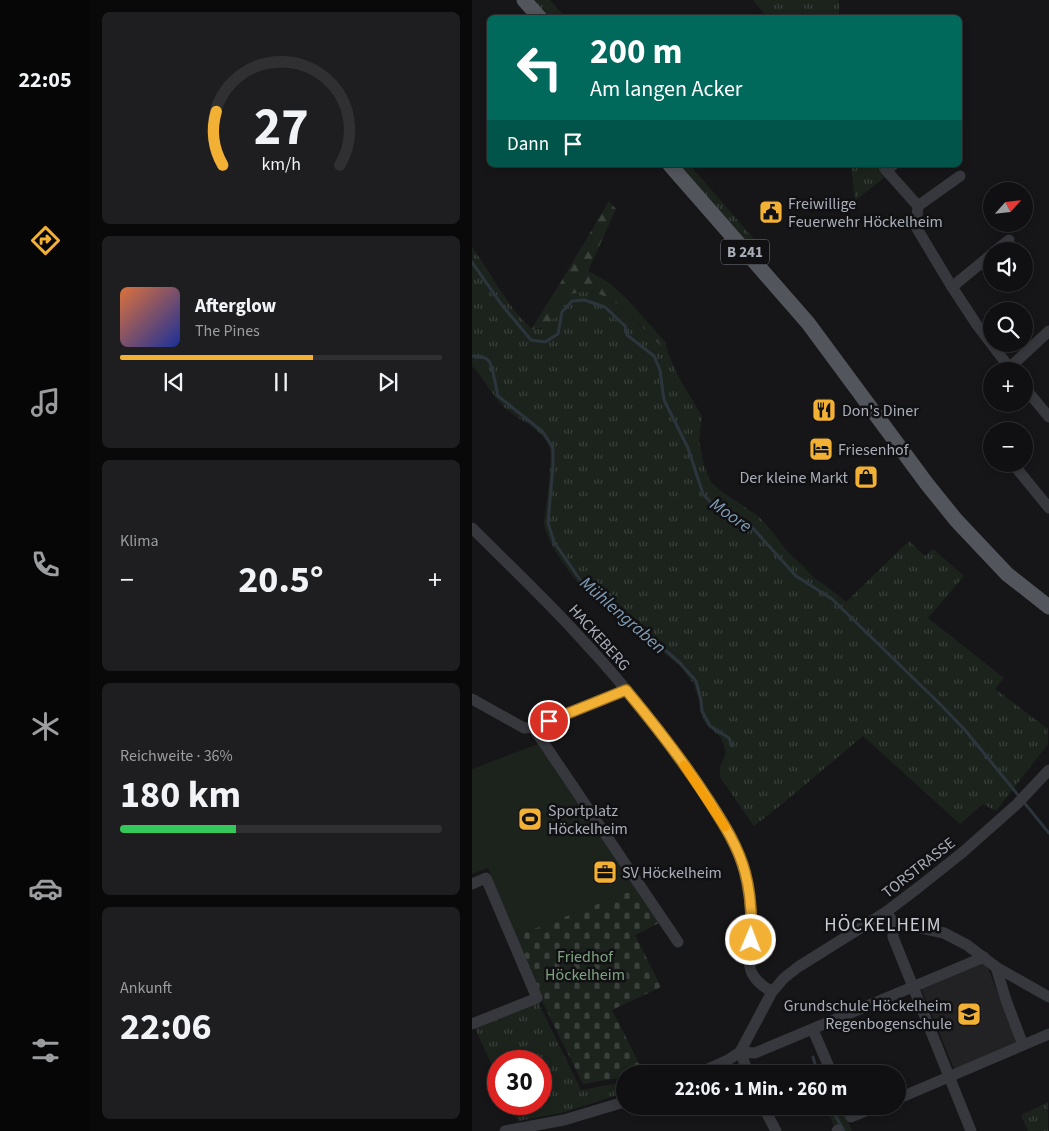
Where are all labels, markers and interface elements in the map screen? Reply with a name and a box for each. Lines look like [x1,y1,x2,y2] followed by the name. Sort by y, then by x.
[590,27,682,77] text: 200 m
[507,35,572,100] icon: left
[18,64,72,96] text: 22:05
[590,73,742,105] text: Am langen Acker
[254,91,308,165] text: 27
[559,130,587,158] icon: arrive
[507,131,549,158] text: Dann
[261,152,301,177] text: km/h
[983,182,1033,232] north arrow
[983,182,1033,472] map controls
[788,193,943,233] place label: Freiwillige Feuerwehr Höckelheim
[758,199,784,225] public building icon: Freiwillige Feuerwehr Höckelheim
[28,223,63,258] icon: directions
[721,240,769,264] road number: B 241
[983,242,1033,292] button: sound
[195,293,276,320] text: Afterglow
[983,302,1033,352] button: search
[195,320,260,342] text: The Pines
[983,362,1033,412] button: +
[160,368,188,396] icon: previous
[267,368,295,396] icon: pause
[374,368,402,396] icon: next
[28,385,63,420] icon: music
[811,397,837,423] restaurant icon: Don's Diner
[842,400,919,422] place label: Don's Diner
[983,422,1033,472] button: −
[808,436,834,462] hotel icon: Friesenhof
[838,439,910,461] place label: Friesenhof
[853,464,879,490] shop icon: Der kleine Markt
[739,467,849,489] place label: Der kleine Markt
[705,492,757,539] water label: Moore
[120,530,159,552] text: Klima
[28,547,63,582] icon: phone
[238,553,324,607] text: 20.5°
[120,560,134,600] text: −
[428,560,442,600] text: +
[574,571,671,660] water label: Mühlengraben
[563,600,635,676] street label: HACKEBERG
[528,700,570,742] pin
[535,707,563,735] icon: arrive
[28,709,63,744] icon: climate
[120,745,233,767] text: Reichweite · 36%
[120,768,241,822] text: 180 km
[548,800,628,840] place label: Sportplatz Höckelheim
[517,806,543,832] sports icon: Sportplatz Höckelheim
[877,832,960,903] street label: TORSTRASSE
[592,859,618,885] office icon: SV Höckelheim
[622,862,722,884] place label: SV Höckelheim
[28,871,63,906] icon: car
[824,912,942,939] district label: HÖCKELHEIM
[724,913,776,965] position arrow
[545,946,625,986] park label: Friedhof Höckelheim
[120,977,172,999] text: Ankunft
[784,995,952,1035] place label: Grundschule Höckelheim Regenbogenschule
[120,1000,212,1054] text: 22:06
[956,1001,982,1027] school or university icon: Grundschule Höckelheim Regenbogenschule
[28,1033,63,1068] icon: filters
[487,1050,552,1115] speed limit sign: 30
[675,1076,847,1103] text: 22:06 · 1 Min. · 260 m

